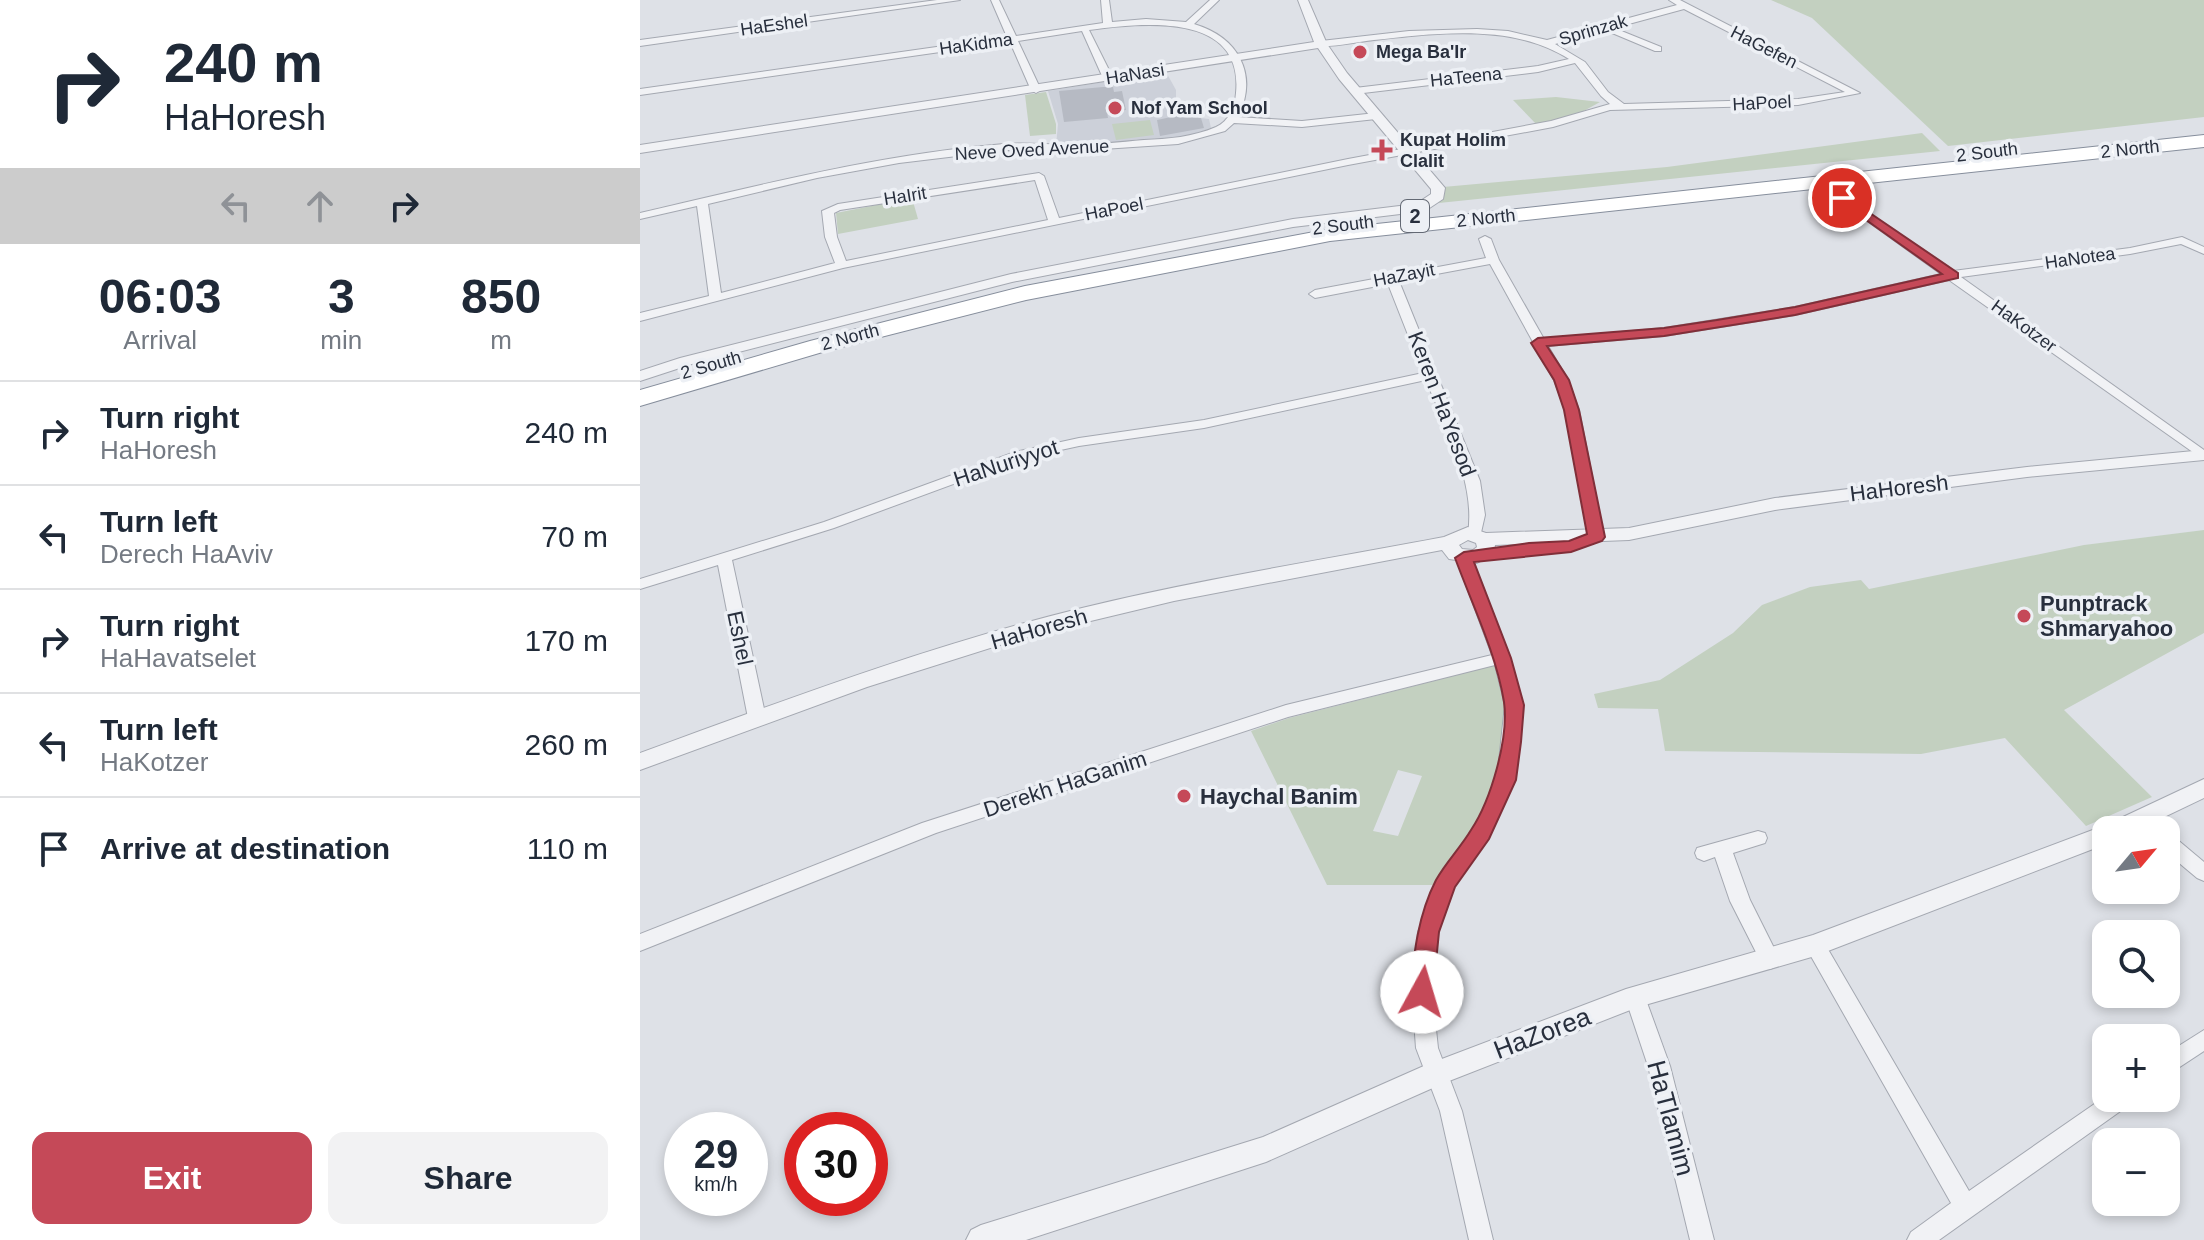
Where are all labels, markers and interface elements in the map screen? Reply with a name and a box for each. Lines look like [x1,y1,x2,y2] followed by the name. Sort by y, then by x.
[739,10,809,40] street label: HaEshel
[1557,10,1630,49] street label: Sprinzak
[1727,22,1801,72] street label: HaGefen
[938,29,1015,59] street label: HaKidma
[164,31,323,94] text: 240 m
[32,32,136,136] icon: right
[1376,42,1466,62] place label: Mega Ba'Ir
[1351,43,1369,61] marker: Mega Ba'Ir
[1104,60,1166,88] street label: HaNasi
[1429,63,1504,91] street label: HaTeena
[1732,91,1792,115] street label: HaPoel
[164,97,326,138] text: HaHoresh
[1131,98,1268,118] place label: Nof Yam School
[1106,99,1124,117] marker: Nof Yam School
[1400,130,1506,171] place label: Kupat Holim Clalit
[954,136,1110,164] street label: Neve Oved Avenue
[2100,136,2160,162] street label: 2 North
[1955,138,2019,166] street label: 2 South
[1371,139,1393,161] marker: Kupat Holim Clalit
[1808,164,1876,232] pin
[1820,176,1864,220] icon: arrive
[882,183,928,209] street label: HaIrit
[214,184,258,228] icon: left
[298,184,342,228] icon: ahead
[382,184,426,228] icon: right
[1083,194,1145,224] street label: HaPoel
[1401,200,1429,232] road number: 2
[1456,205,1516,231] street label: 2 North
[1311,211,1375,239] street label: 2 South
[2043,243,2118,273] street label: HaNotea
[1372,259,1436,291] street label: HaZayit
[99,270,222,323] text: 06:03
[328,270,355,323] text: 3
[461,270,541,323] text: 850
[1988,296,2060,356] street label: HaKotzer
[819,320,881,354] street label: 2 North
[123,325,197,355] text: Arrival
[320,325,362,355] text: min
[490,325,512,355] text: m
[1403,328,1481,480] street label: Keren HaYesod
[678,347,744,383] street label: 2 South
[100,401,239,434] text: Turn right
[32,411,76,455] icon: right
[525,416,608,449] text: 240 m
[950,434,1062,492] street label: HaNuriyyot
[100,435,217,465] text: HaHoresh
[1848,470,1950,506] street label: HaHoresh
[100,505,218,538] text: Turn left
[32,515,76,559] icon: left
[541,520,608,553] text: 70 m
[100,539,273,569] text: Derech HaAviv
[2040,591,2173,641] place label: Punptrack Shmaryahoo
[988,603,1090,655] street label: HaHoresh
[2015,607,2033,625] marker: Punptrack Shmaryahoo
[722,608,758,668] street label: Eshel
[100,609,239,642] text: Turn right
[32,619,76,663] icon: right
[525,624,608,657] text: 170 m
[100,643,256,673] text: HaHavatselet
[100,713,218,746] text: Turn left
[32,723,76,767] icon: left
[525,728,608,761] text: 260 m
[980,746,1150,822] street label: Derekh HaGanim
[100,747,208,777] text: HaKotzer
[1200,784,1358,809] place label: Haychal Banim
[1175,787,1193,805] marker: Haychal Banim
[2092,816,2180,904] north arrow
[2092,816,2180,1216] map controls
[32,827,76,871] icon: arrive
[100,832,390,865] text: Arrive at destination
[527,832,608,865] text: 110 m
[2092,920,2180,1008] button: search
[1380,950,1464,1034] position arrow
[1489,1001,1595,1065] street label: HaZorea
[2092,1024,2180,1112] button: +
[1641,1057,1701,1179] street label: HaTlamim
[784,1112,888,1216] speed limit sign: 30
[2092,1128,2180,1216] button: −
[32,1132,312,1224] button: Exit
[328,1132,608,1224] button: Share
[694,1132,738,1176] text: 29
[694,1173,738,1195] text: km/h

